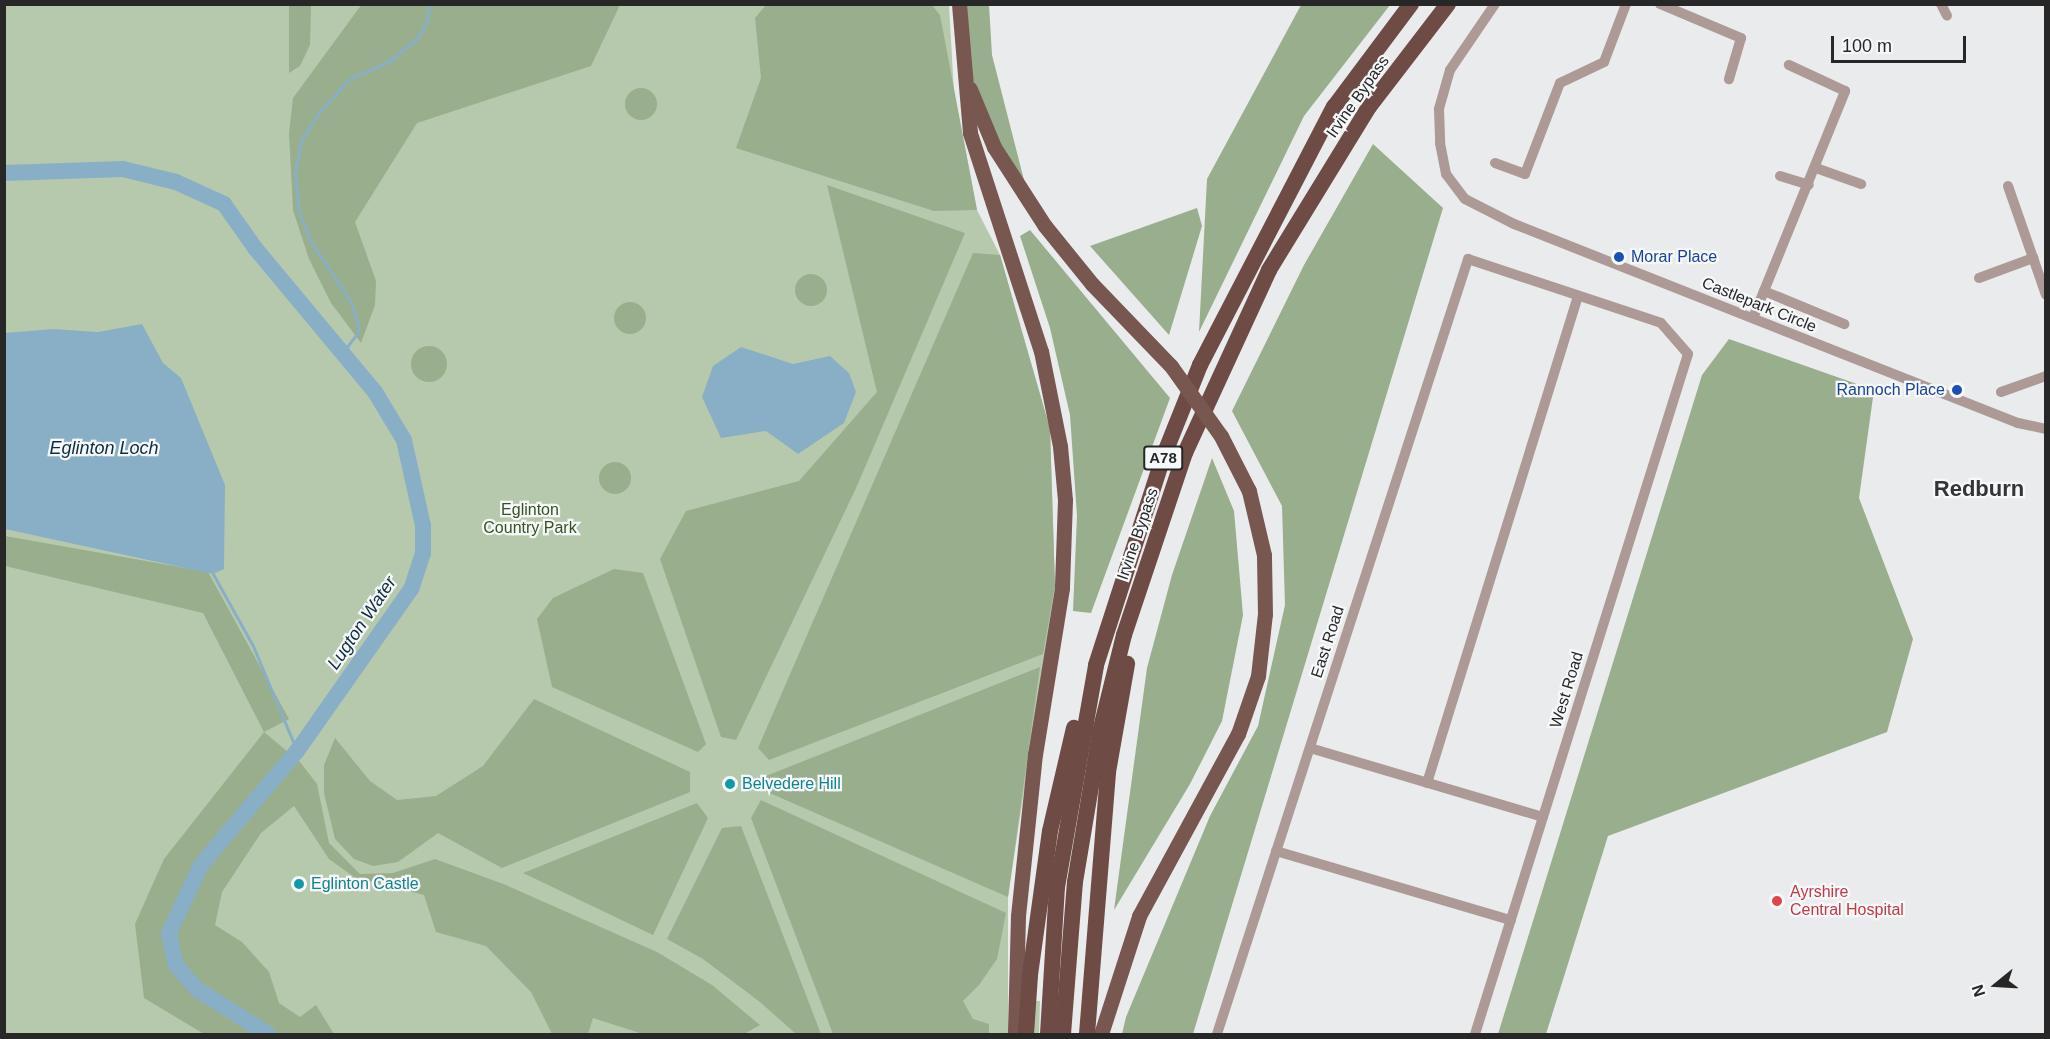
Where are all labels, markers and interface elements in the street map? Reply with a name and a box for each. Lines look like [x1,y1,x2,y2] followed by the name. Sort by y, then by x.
[1834,24,1969,62] scale bar
[1842,36,1892,56] text: 100 m
[1323,52,1393,142] street label: Irvine Bypass
[1631,247,1717,267] place label: Morar Place
[1612,250,1626,264] marker: Morar Place
[1699,273,1819,337] street label: Castlepark Circle
[1836,380,1945,400] place label: Rannoch Place
[1950,383,1964,397] marker: Rannoch Place
[49,437,159,459] water label: Eglinton Loch
[1142,446,1184,470] road number: A78
[1934,476,2024,502] district label: Redburn
[1113,485,1163,583] street label: Irvine Bypass
[483,500,577,538] park label: Eglinton Country Park
[323,572,401,674] water label: Lugton Water
[1307,604,1349,680] street label: East Road
[1546,649,1588,731] street label: West Road
[742,774,841,794] place label: Belvedere Hill
[723,777,737,791] marker: Belvedere Hill
[311,874,419,894] place label: Eglinton Castle
[292,877,306,891] marker: Eglinton Castle
[1790,882,1904,920] place label: Ayrshire Central Hospital
[1768,892,1786,910] marker: Ayrshire Central Hospital
[1966,955,2026,1015] north arrow
[1969,983,1988,999] text: N

